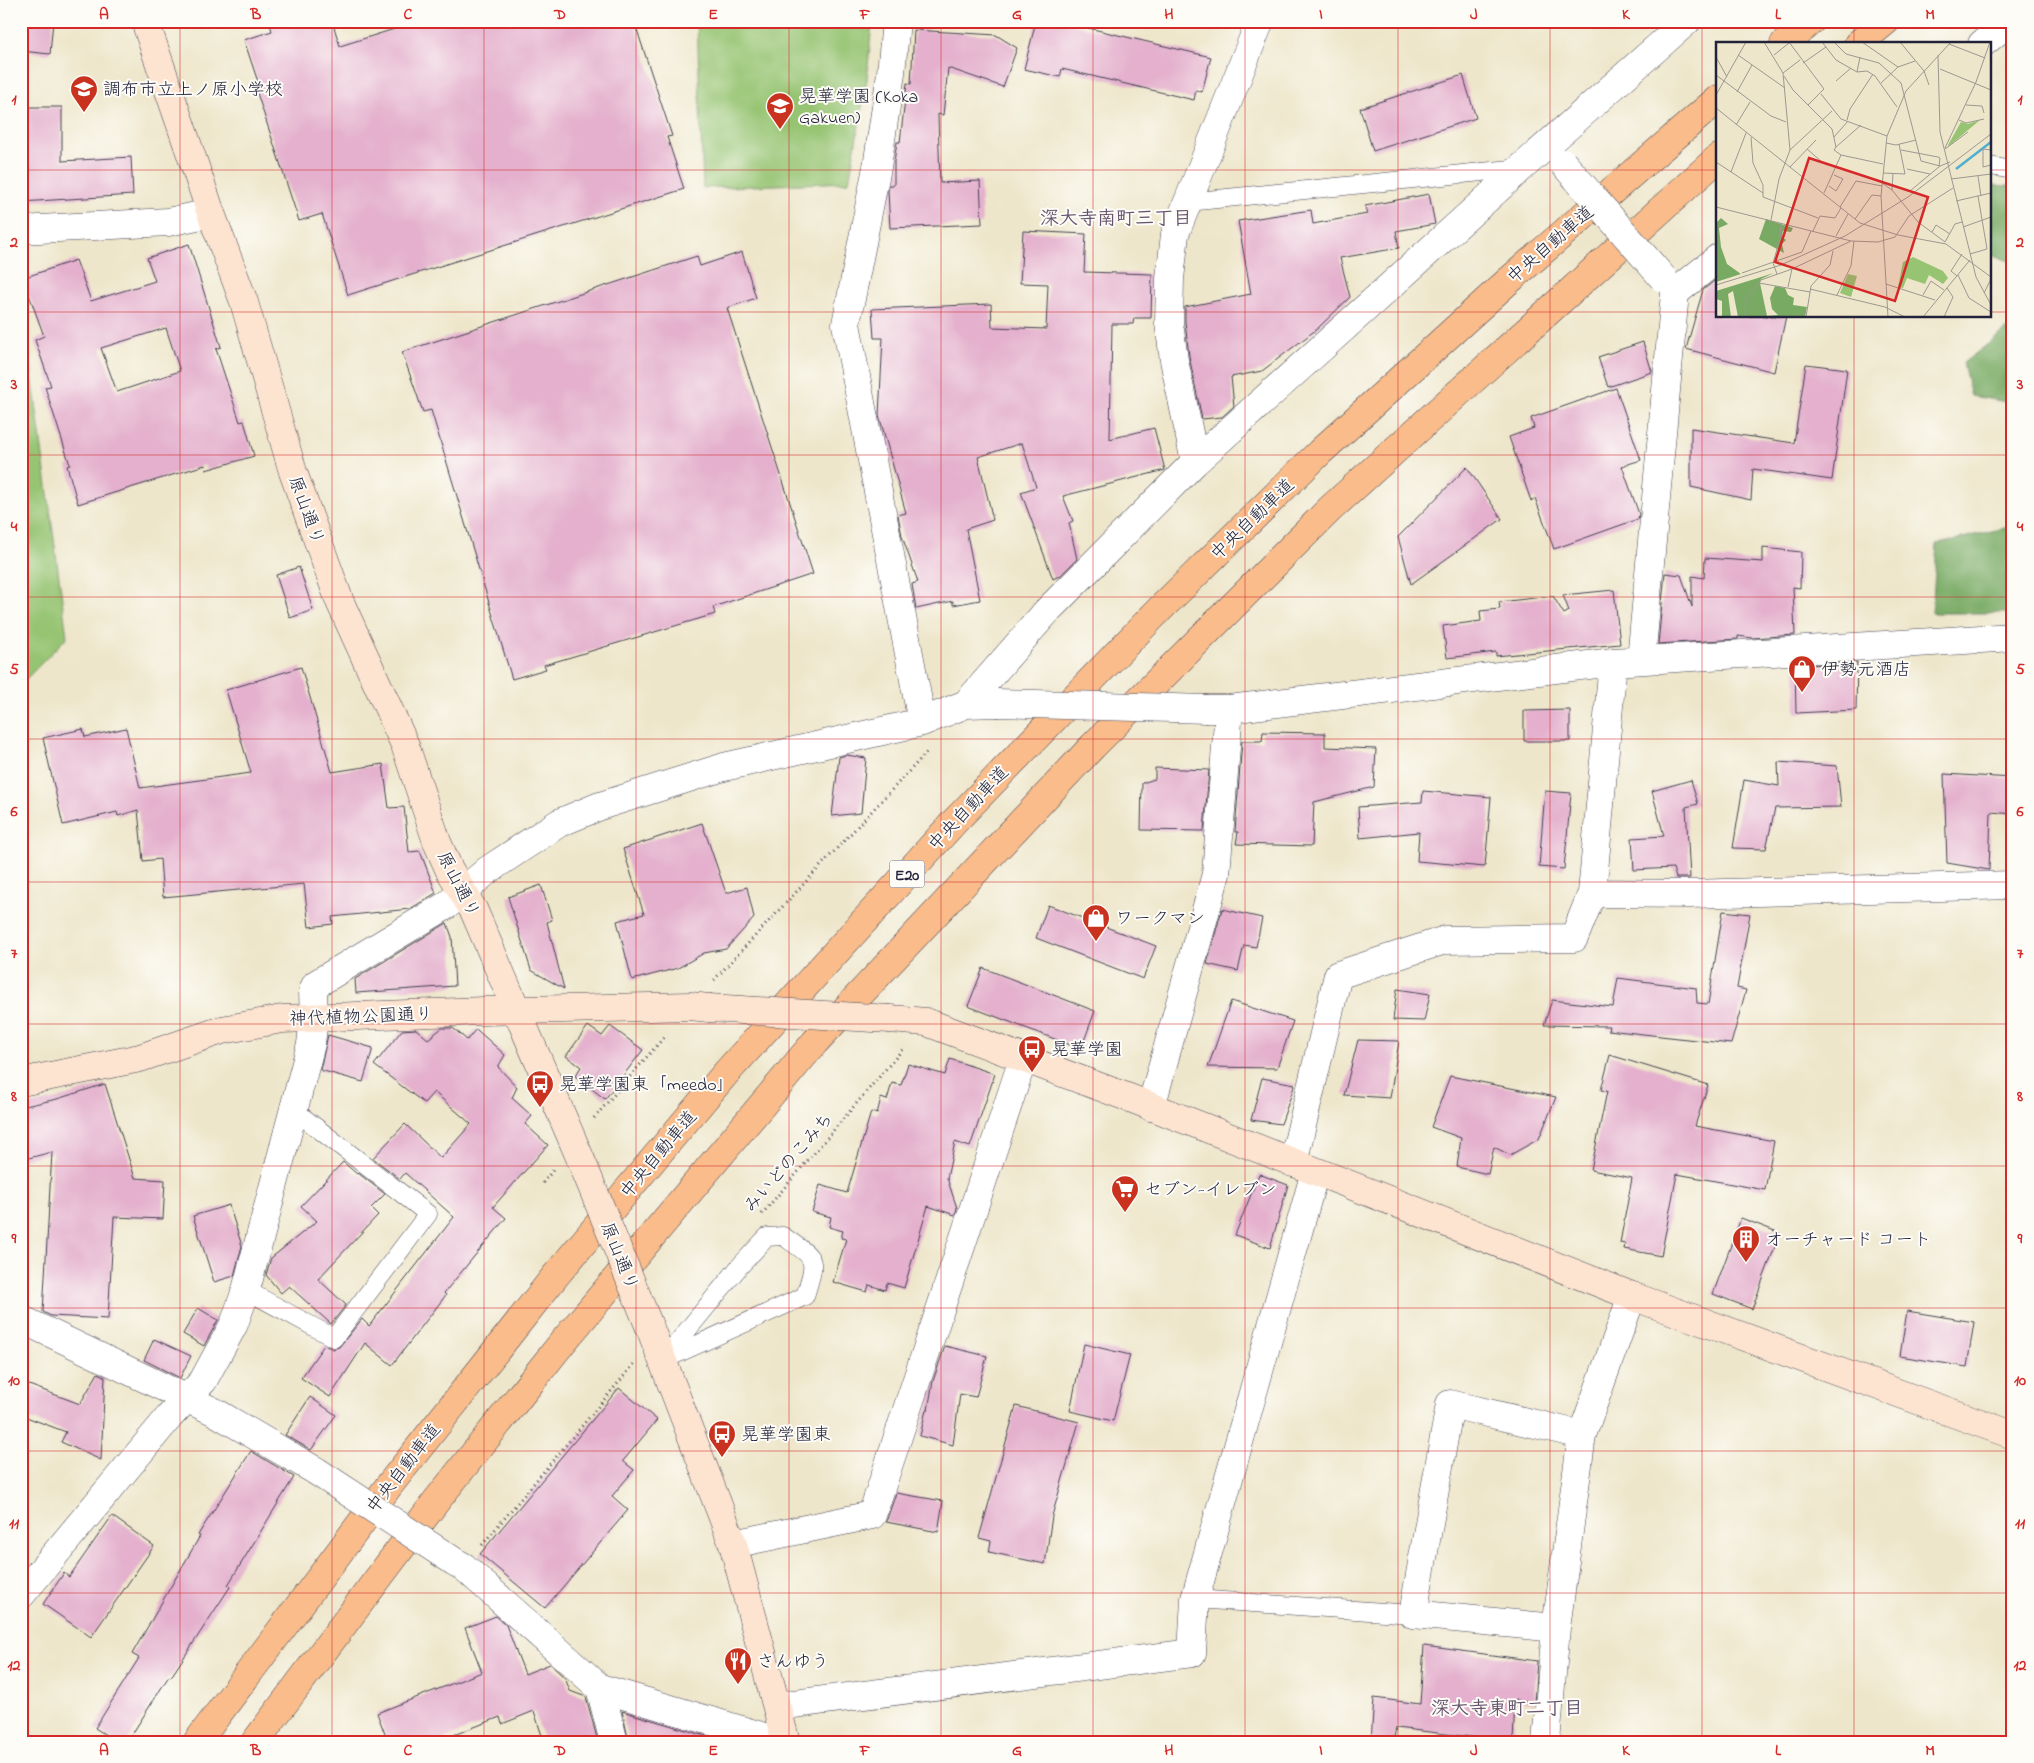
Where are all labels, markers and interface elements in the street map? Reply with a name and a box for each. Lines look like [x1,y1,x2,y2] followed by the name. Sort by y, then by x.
[99,3,109,27] text: A
[250,3,262,27] text: B
[404,3,413,27] text: C
[553,3,566,27] text: D
[708,3,718,27] text: E
[859,3,871,27] text: F
[1012,3,1022,27] text: G
[1164,3,1174,27] text: H
[1319,3,1323,27] text: I
[1470,3,1478,27] text: J
[1622,3,1631,27] text: K
[1775,3,1782,27] text: L
[1925,3,1935,27] text: M
[1716,42,1992,318] inset map
[69,74,99,113] school or university icon: 調布市立上ノ原小学校
[103,78,283,104] place label: 調布市立上ノ原小学校
[799,85,918,132] place label: 晃華学園 (Koka Gakuen)
[11,88,17,112] text: 1
[2017,88,2023,112] text: 1
[765,91,795,130] school or university icon: 晃華学園 (Koka Gakuen)
[1502,200,1601,291] street label: 中央自動車道
[1040,206,1192,233] district label: 深大寺南町三丁目
[9,231,18,255] text: 2
[2015,231,2024,255] text: 2
[10,373,18,397] text: 3
[2016,373,2024,397] text: 3
[281,472,330,549] street label: 原山通り
[1206,474,1301,567] street label: 中央自動車道
[10,515,18,539] text: 4
[2016,515,2024,539] text: 4
[1787,654,1817,693] shop icon: 伊勢元酒店
[9,658,19,682] text: 5
[1821,658,1911,684] place label: 伊勢元酒店
[2015,658,2025,682] text: 5
[923,761,1016,858] street label: 中央自動車道
[9,800,18,824] text: 6
[2015,800,2024,824] text: 6
[429,847,485,923] street label: 原山通り
[890,861,924,888] road number: E20
[1081,903,1111,942] shop icon: ワークマン
[1115,907,1205,933] place label: ワークマン
[11,942,18,966] text: 7
[2017,942,2024,966] text: 7
[289,1002,433,1034] street label: 神代植物公園通り
[1017,1034,1047,1073] bus stop icon: 晃華学園
[1051,1038,1123,1064] place label: 晃華学園
[525,1069,555,1108] bus stop icon: 晃華学園東「meedo」
[559,1073,735,1099] place label: 晃華学園東「meedo」
[10,1085,17,1109] text: 8
[2016,1085,2023,1109] text: 8
[615,1106,704,1205] street label: 中央自動車道
[739,1108,840,1219] street label: みいどのこみち
[1110,1174,1140,1213] supermarket icon: セブン-イレブン
[1144,1178,1277,1204] place label: セブン-イレブン
[593,1219,644,1295] street label: 原山通り
[1731,1224,1761,1263] building icon: オーチャード コート
[11,1227,17,1251] text: 9
[2017,1227,2023,1251] text: 9
[1765,1228,1931,1254] place label: オーチャード コート
[8,1369,20,1393] text: 10
[2014,1369,2026,1393] text: 10
[361,1419,448,1520] street label: 中央自動車道
[707,1419,737,1458] bus stop icon: 晃華学園東
[741,1423,831,1449] place label: 晃華学園東
[9,1512,20,1536] text: 11
[2015,1512,2026,1536] text: 11
[723,1646,753,1685] restaurant icon: さんゆう
[757,1650,829,1676] place label: さんゆう
[7,1654,21,1678] text: 12
[2013,1654,2027,1678] text: 12
[1431,1696,1583,1723] district label: 深大寺東町二丁目
[99,1739,109,1763] text: A
[250,1739,262,1763] text: B
[404,1739,413,1763] text: C
[553,1739,566,1763] text: D
[708,1739,718,1763] text: E
[859,1739,871,1763] text: F
[1012,1739,1022,1763] text: G
[1164,1739,1174,1763] text: H
[1319,1739,1323,1763] text: I
[1470,1739,1478,1763] text: J
[1622,1739,1631,1763] text: K
[1775,1739,1782,1763] text: L
[1925,1739,1935,1763] text: M

